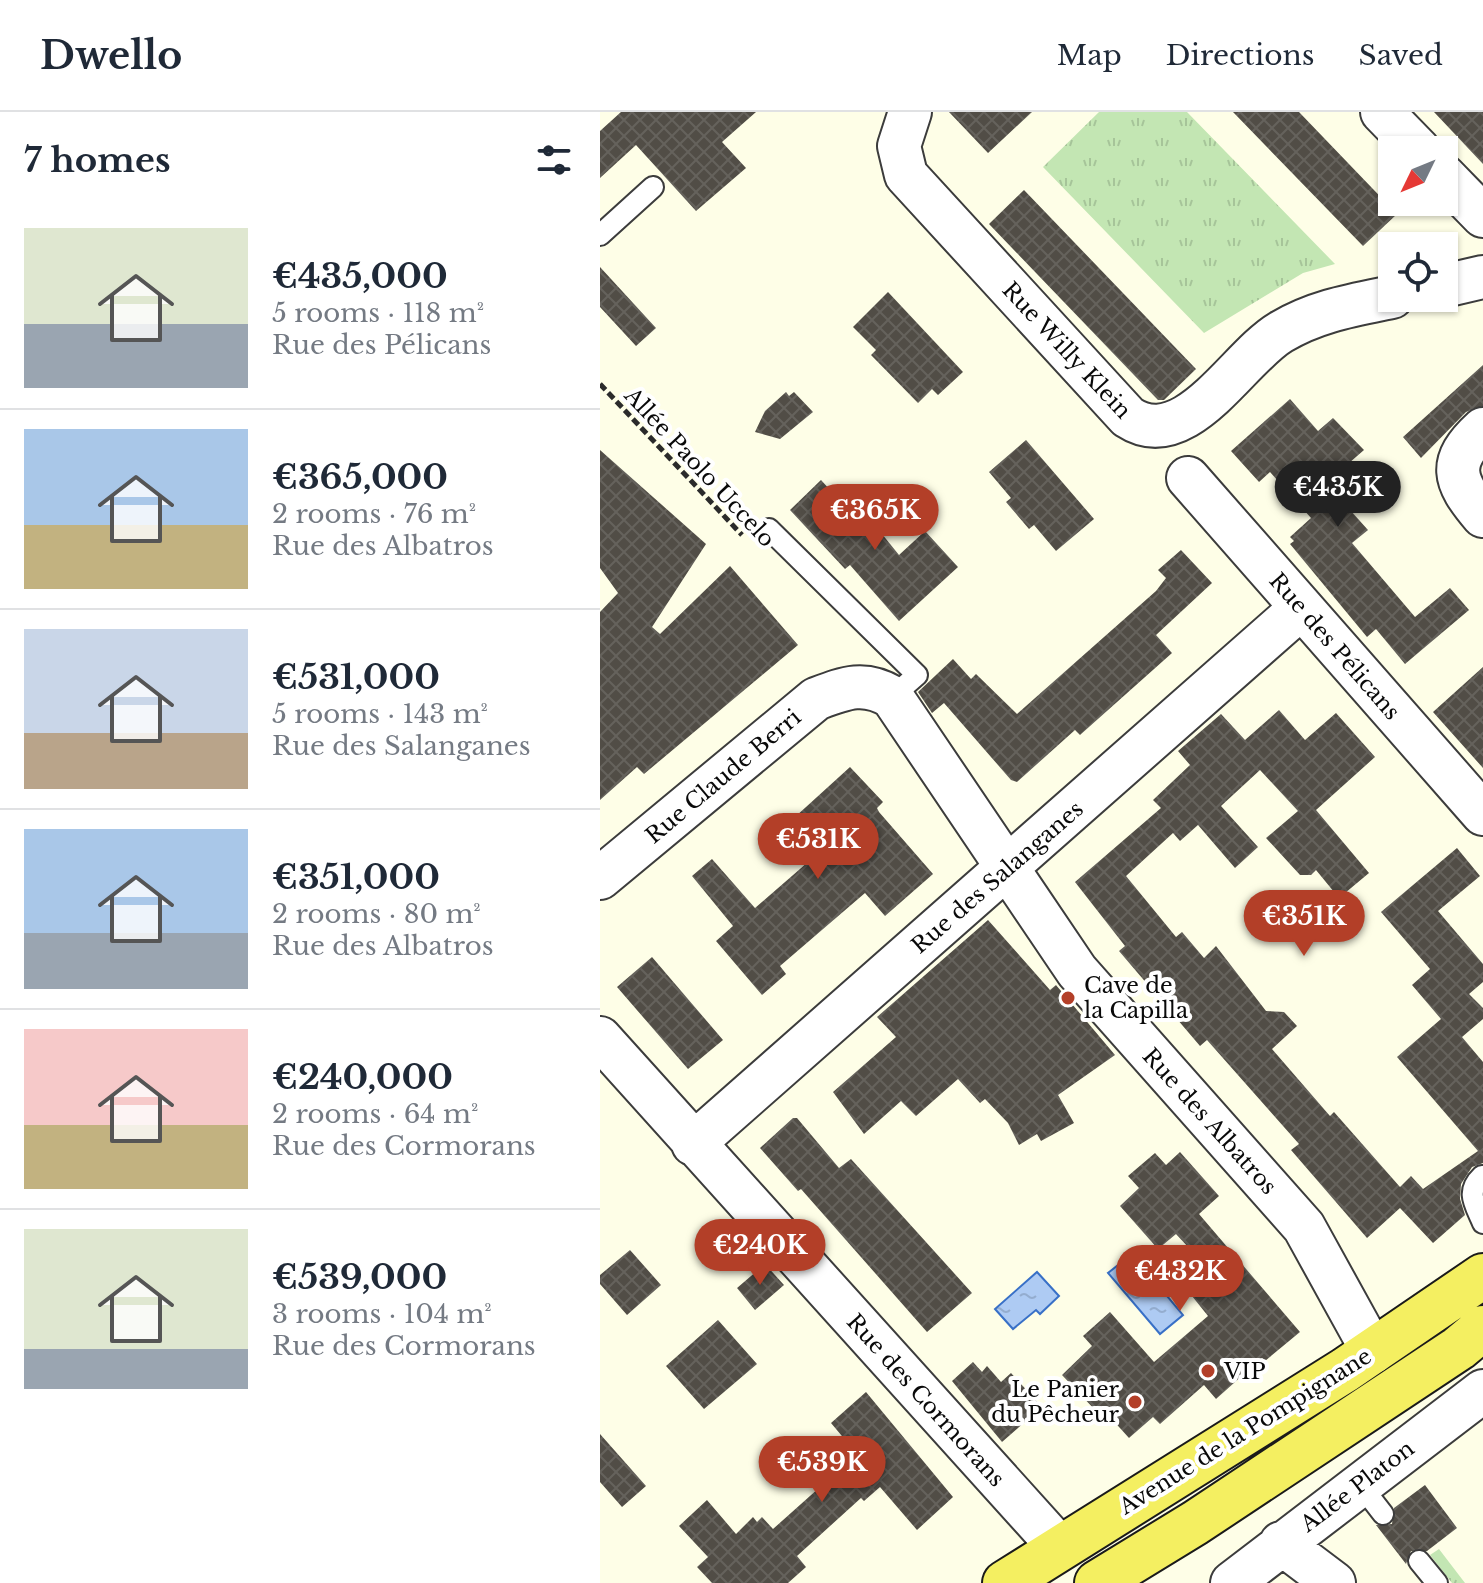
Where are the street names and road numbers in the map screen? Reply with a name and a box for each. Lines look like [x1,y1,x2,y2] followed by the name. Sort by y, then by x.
[996,277,1137,424] street label: Rue Willy Klein
[618,381,780,553] street label: Allée Paolo Uccelo
[1264,567,1406,725] street label: Rue des Pélicans
[640,703,807,849] street label: Rue Claude Berri
[906,795,1089,959] street label: Rue des Salanganes
[1137,1043,1282,1200] street label: Rue des Albatros
[841,1308,1010,1492] street label: Rue des Cormorans
[1113,1342,1376,1521] street label: Avenue de la Pompignane
[1294,1435,1419,1538] street label: Allée Platon

